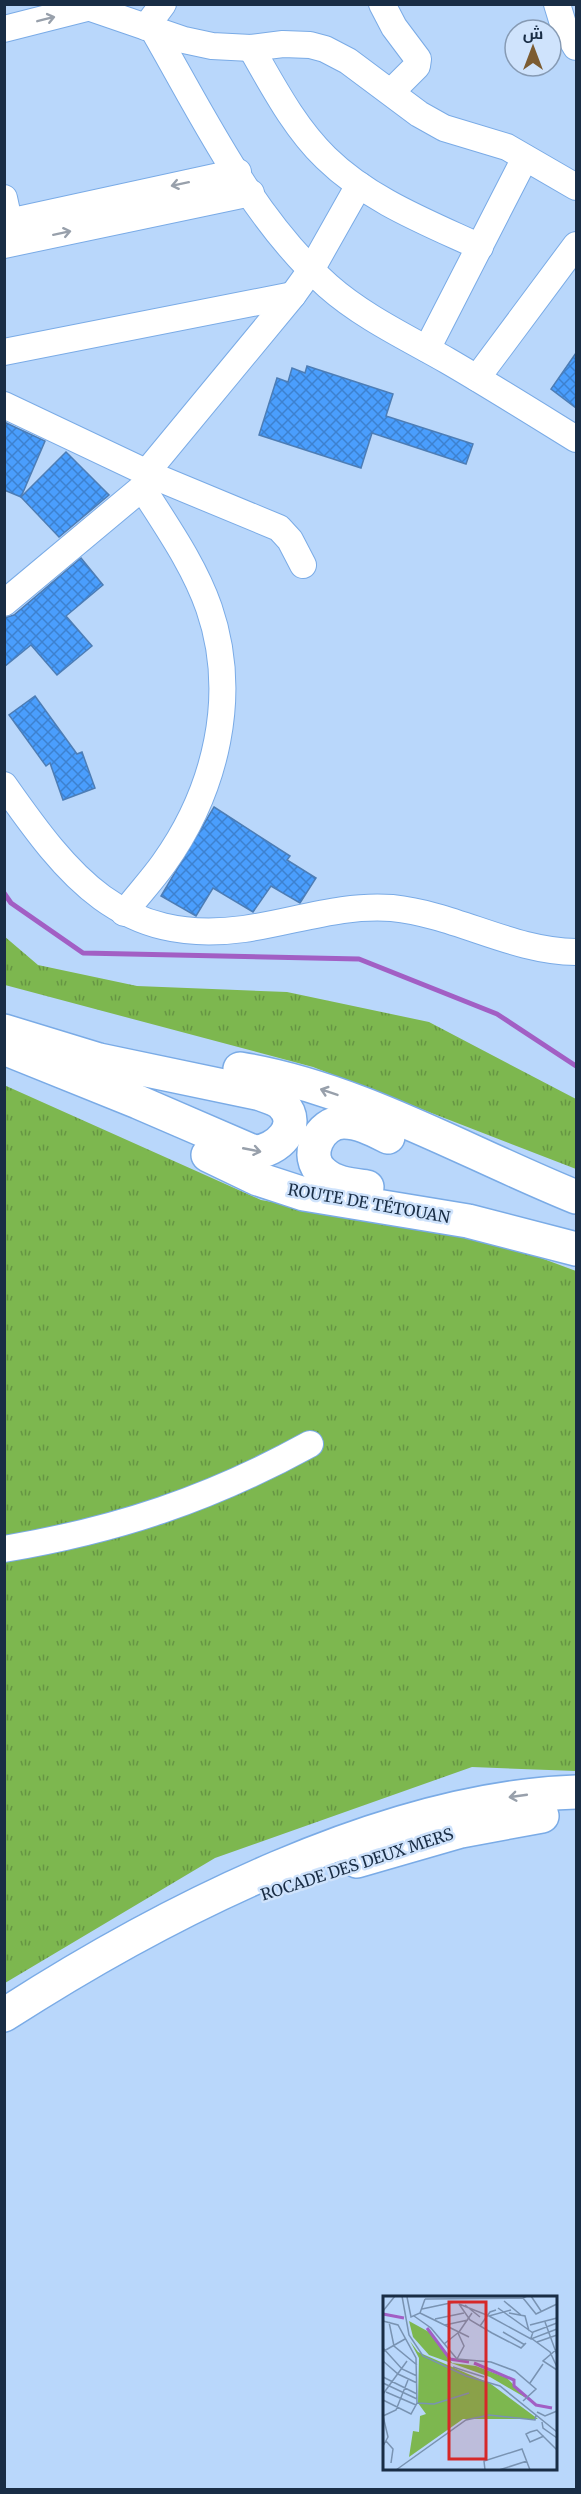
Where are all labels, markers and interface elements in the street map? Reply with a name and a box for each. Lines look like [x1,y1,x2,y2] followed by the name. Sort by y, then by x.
[36,12,55,24] one-way arrow
[503,18,563,78] north arrow
[523,23,543,43] text: ش
[171,179,190,191] one-way arrow
[52,227,71,239] one-way arrow
[320,1086,339,1097] one-way arrow
[242,1145,262,1156] one-way arrow
[286,1179,452,1227] street label: ROUTE DE TÉTOUAN
[509,1791,529,1802] one-way arrow
[258,1823,456,1905] street label: ROCADE DES DEUX MERS
[383,2296,557,2470] inset map

